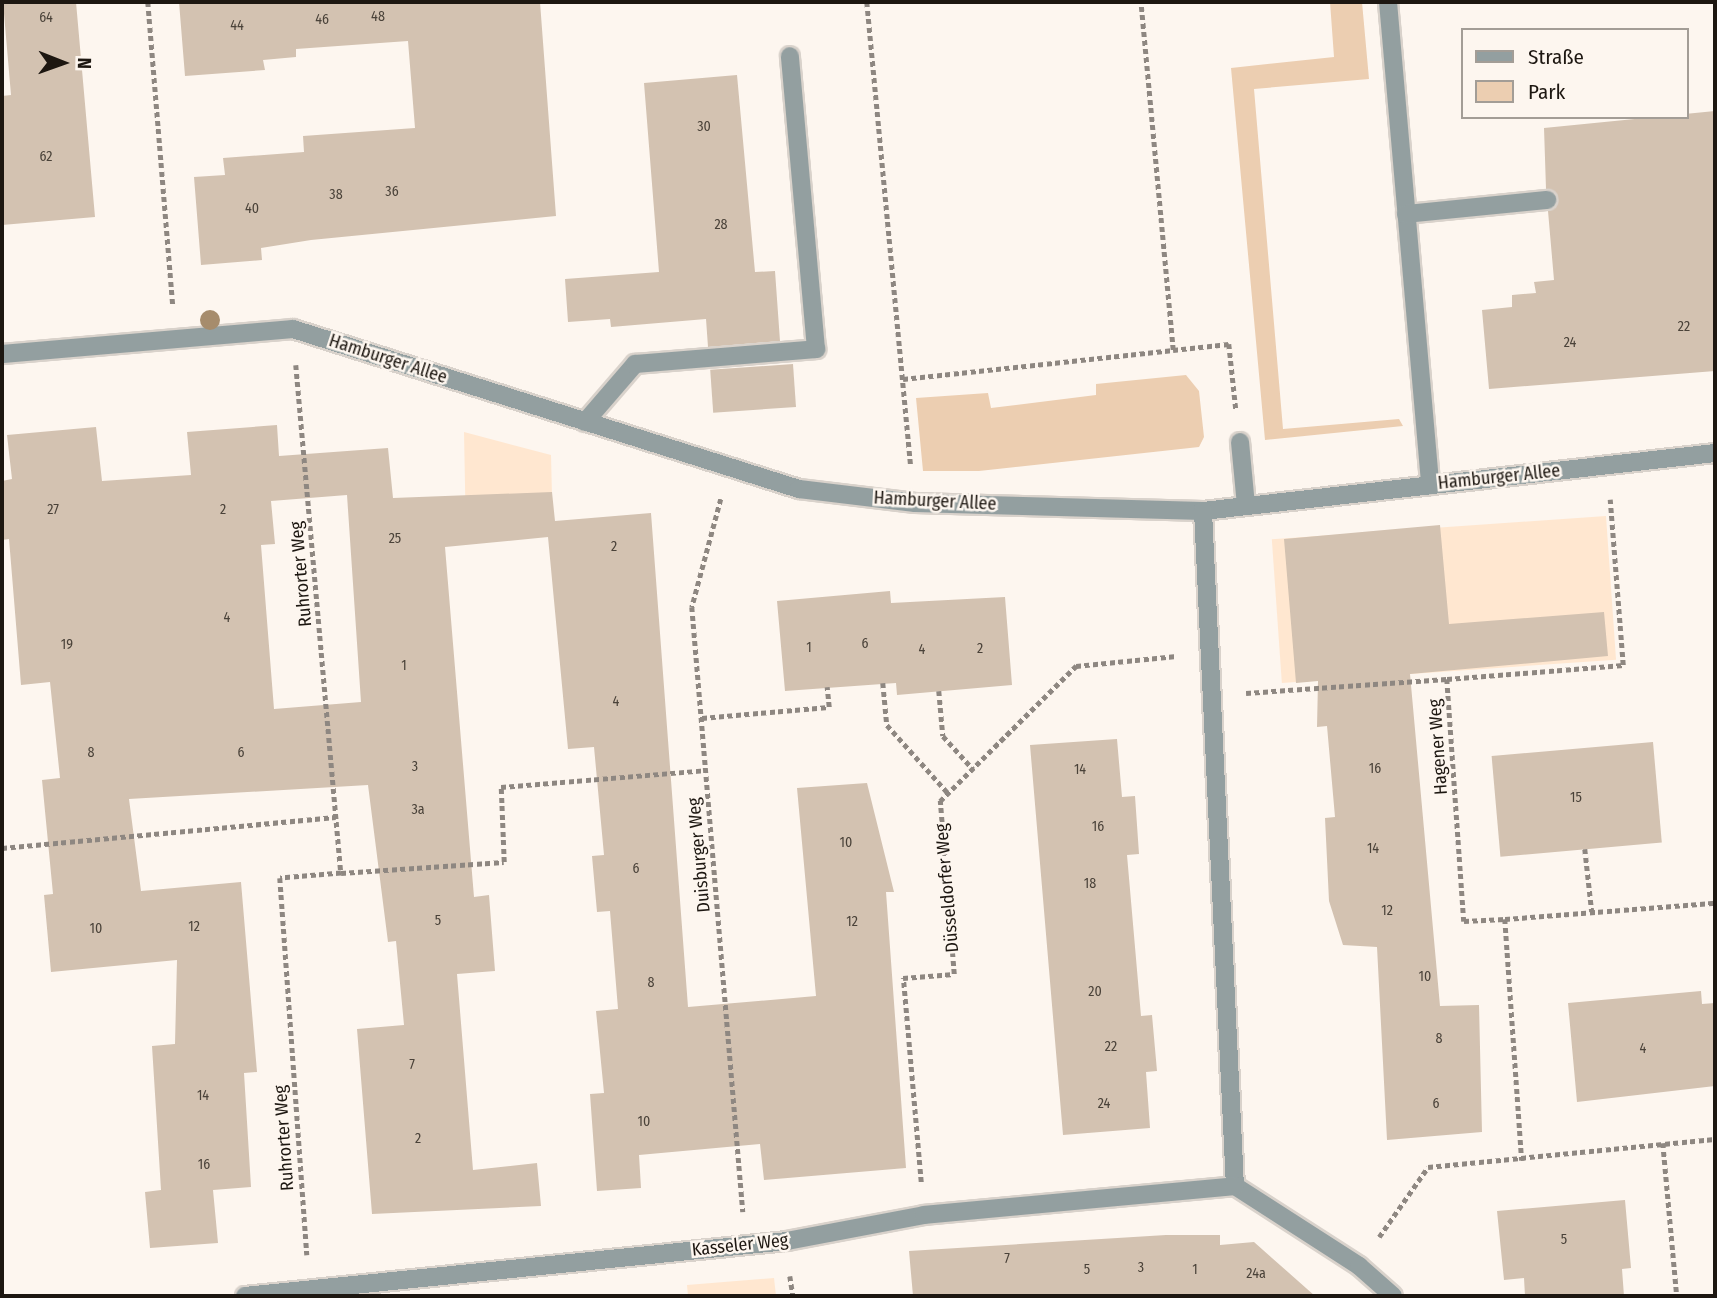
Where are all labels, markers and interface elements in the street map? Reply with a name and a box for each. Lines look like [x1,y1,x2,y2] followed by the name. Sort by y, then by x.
[371,9,385,25] house number: 48
[39,10,53,26] house number: 64
[315,12,329,28] house number: 46
[230,18,244,34] house number: 44
[28,28,98,98] north arrow
[1462,28,1689,119] legend
[1528,44,1584,70] text: Straße
[73,57,96,69] text: N
[1528,79,1565,105] text: Park
[697,119,711,135] house number: 30
[40,149,52,165] house number: 62
[385,184,399,200] house number: 36
[329,187,343,203] house number: 38
[245,201,259,217] house number: 40
[714,217,728,233] house number: 28
[1678,319,1690,335] house number: 22
[326,330,450,388] street label: Hamburger Allee
[1564,335,1576,351] house number: 24
[1437,460,1561,494] street label: Hamburger Allee
[873,487,997,515] street label: Hamburger Allee
[47,502,59,518] house number: 27
[220,502,226,518] house number: 2
[286,520,316,628] street label: Ruhrorter Weg
[389,531,401,547] house number: 25
[611,539,617,555] house number: 2
[224,610,230,626] house number: 4
[862,636,868,652] house number: 6
[61,637,73,653] house number: 19
[806,640,812,656] house number: 1
[977,641,983,657] house number: 2
[919,642,925,658] house number: 4
[401,658,407,674] house number: 1
[613,694,619,710] house number: 4
[1424,698,1452,796] street label: Hagener Weg
[88,745,94,761] house number: 8
[238,745,244,761] house number: 6
[412,759,418,775] house number: 3
[1369,761,1381,777] house number: 16
[1074,762,1086,778] house number: 14
[1570,790,1582,806] house number: 15
[683,797,715,913] street label: Duisburger Weg
[411,802,425,818] house number: 3a
[1092,819,1104,835] house number: 16
[931,823,963,953] street label: Düsseldorfer Weg
[840,835,852,851] house number: 10
[1367,841,1379,857] house number: 14
[633,861,639,877] house number: 6
[1084,876,1096,892] house number: 18
[1381,903,1393,919] house number: 12
[435,913,441,929] house number: 5
[846,914,858,930] house number: 12
[188,919,200,935] house number: 12
[90,921,102,937] house number: 10
[1419,969,1431,985] house number: 10
[648,975,654,991] house number: 8
[1088,984,1102,1000] house number: 20
[1436,1031,1442,1047] house number: 8
[1105,1039,1117,1055] house number: 22
[1640,1041,1646,1057] house number: 4
[409,1057,415,1073] house number: 7
[270,1084,298,1192] street label: Ruhrorter Weg
[197,1088,209,1104] house number: 14
[1098,1096,1110,1112] house number: 24
[1433,1096,1439,1112] house number: 6
[638,1114,650,1130] house number: 10
[415,1131,421,1147] house number: 2
[198,1157,210,1173] house number: 16
[691,1229,789,1261] street label: Kasseler Weg
[1561,1232,1567,1248] house number: 5
[1004,1251,1010,1267] house number: 7
[1138,1260,1144,1276] house number: 3
[1084,1262,1090,1278] house number: 5
[1192,1262,1198,1278] house number: 1
[1246,1266,1266,1282] house number: 24a

